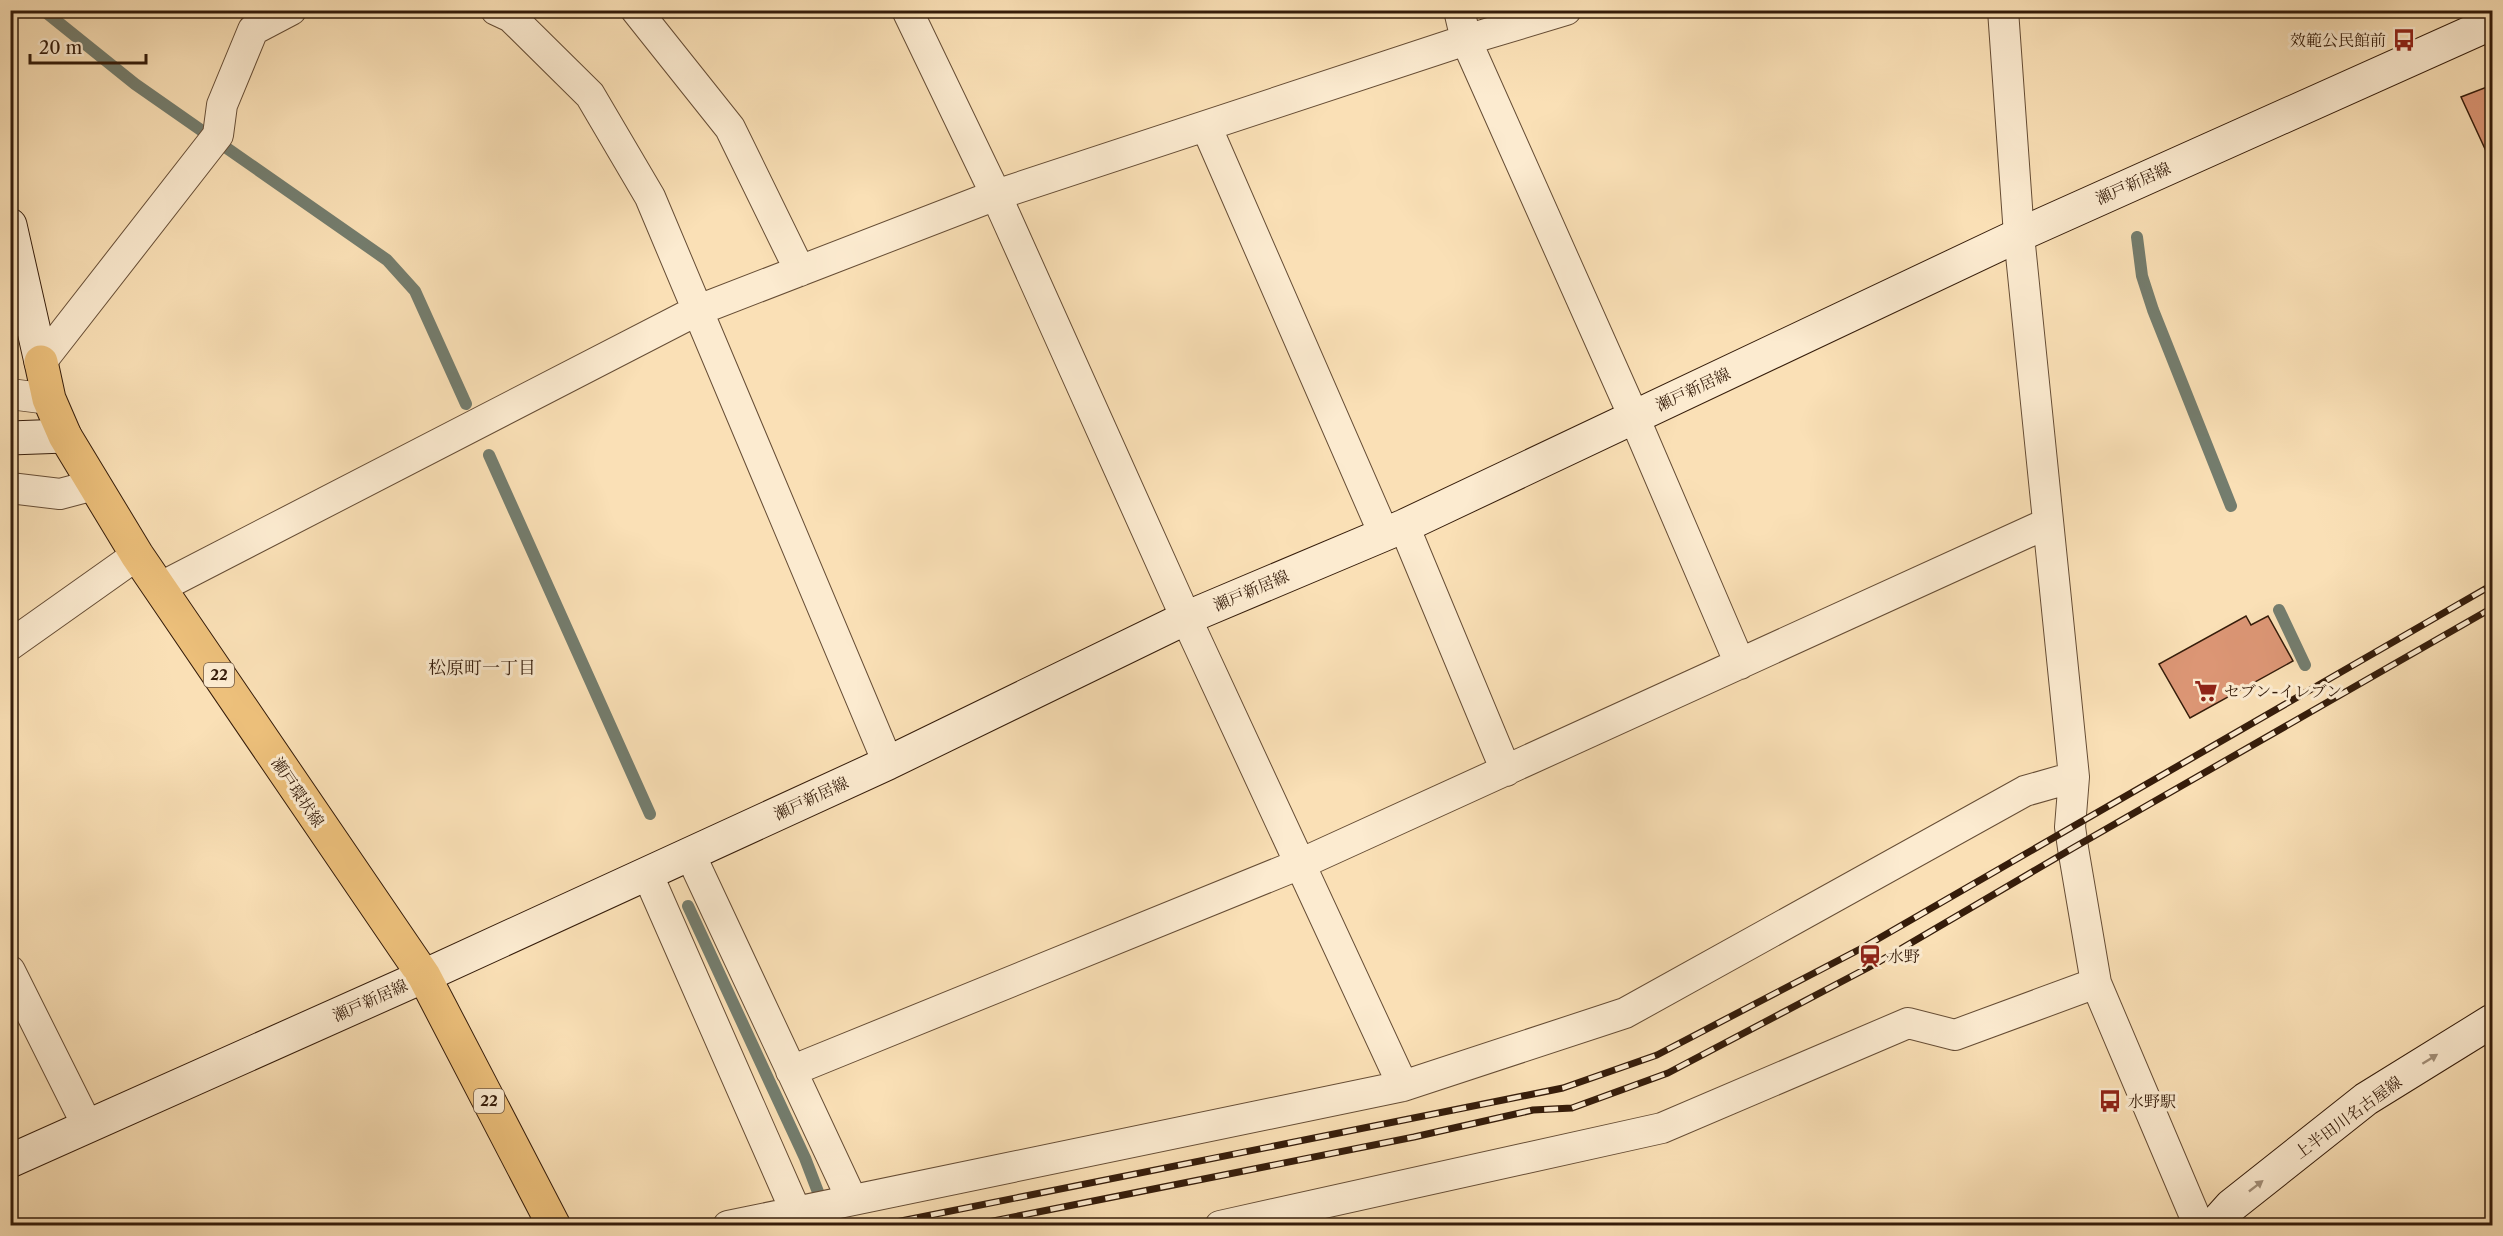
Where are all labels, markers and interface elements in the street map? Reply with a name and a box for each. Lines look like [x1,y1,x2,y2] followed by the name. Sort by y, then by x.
[30,27,146,65] scale bar
[2391,27,2417,53] bus stop icon: 效範公民館前
[2290,30,2386,50] place label: 效範公民館前
[39,37,83,59] text: 20 m
[2092,158,2174,208] street label: 瀬戸新居線
[1653,363,1733,415] street label: 瀬戸新居線
[1210,565,1292,615] street label: 瀬戸新居線
[428,657,536,679] district label: 松原町一丁目
[204,663,234,687] road number: 22
[2193,678,2219,704] supermarket icon: セブン-イレブン
[2224,681,2342,701] place label: セブン-イレブン
[267,753,329,831] street label: 瀬戸環状線
[771,772,851,824] street label: 瀬戸新居線
[1857,943,1883,969] station icon: 水野
[1888,946,1920,966] place label: 水野
[329,975,411,1025] street label: 瀬戸新居線
[2422,1053,2438,1064] one-way arrow
[2290,1071,2406,1163] street label: 上半田川名古屋線
[2097,1088,2123,1114] bus stop icon: 水野駅
[474,1089,504,1113] road number: 22
[2128,1091,2176,1111] place label: 水野駅
[2248,1180,2264,1193] one-way arrow

